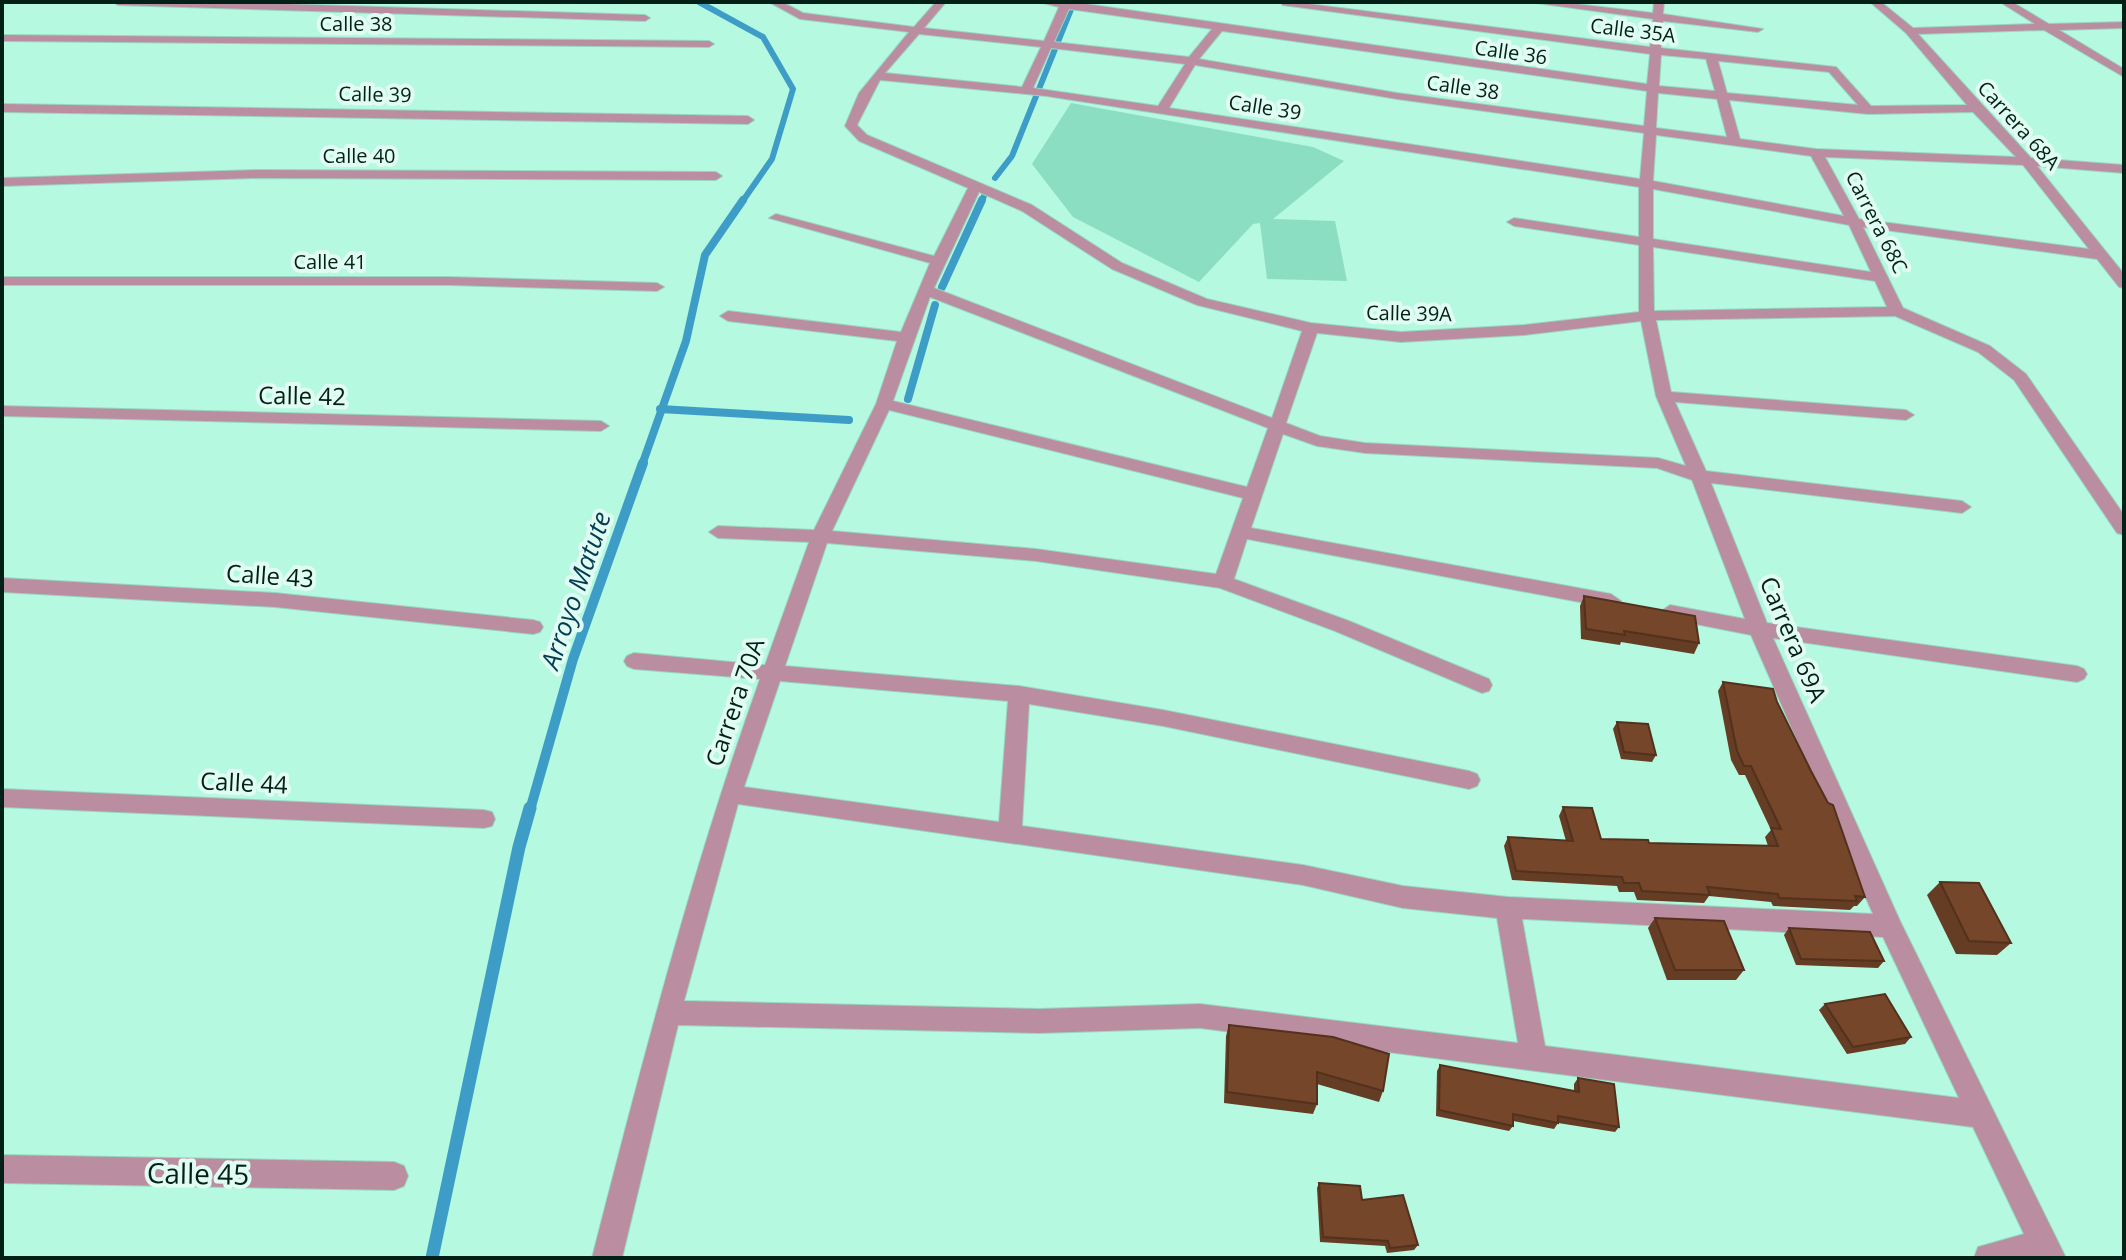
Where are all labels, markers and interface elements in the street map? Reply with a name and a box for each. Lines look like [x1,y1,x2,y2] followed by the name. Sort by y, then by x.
[319,10,393,37] street label: Calle 38
[1589,11,1678,49] street label: Calle 35A
[1473,34,1549,70] street label: Calle 36
[1425,69,1501,105] street label: Calle 38
[1972,75,2066,176] street label: Carrera 68A
[338,80,412,108] street label: Calle 39
[1227,88,1303,126] street label: Calle 39
[322,142,396,169] street label: Calle 40
[1840,166,1914,278] street label: Carrera 68C
[293,248,367,275] street label: Calle 41
[1366,299,1452,327] street label: Calle 39A
[258,378,346,412] street label: Calle 42
[531,506,619,676] water label: Arroyo Matute
[225,555,315,595] street label: Calle 43
[1753,571,1836,708] street label: Carrera 69A
[697,633,772,771] street label: Carrera 70A
[199,763,289,801] street label: Calle 44
[146,1153,250,1193] street label: Calle 45

